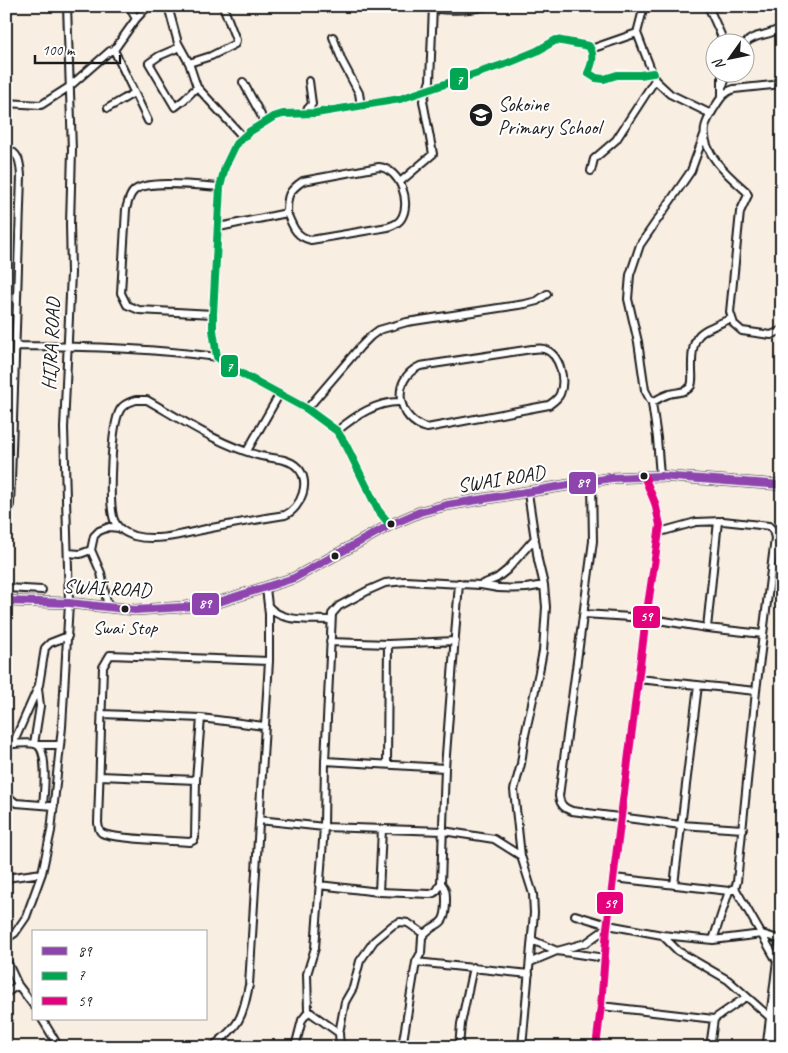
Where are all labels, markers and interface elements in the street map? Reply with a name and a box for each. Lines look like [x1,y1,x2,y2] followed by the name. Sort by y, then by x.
[35,32,120,64] scale bar
[706,32,756,82] north arrow
[42,41,76,60] text: 100 m
[709,55,729,73] text: N
[449,67,469,91] line badge: 7
[456,71,464,88] text: 7
[498,92,604,140] place label: Sokoine Primary School
[468,102,494,128] school or university icon: Sokoine Primary School
[36,296,66,391] street label: HIJRA ROAD
[220,354,239,378] line badge: 7
[226,358,234,375] text: 7
[456,460,548,498] street label: SWAI ROAD
[568,471,597,495] line badge: 89
[639,471,649,481] unlabelled marker
[577,474,591,491] text: 89
[386,519,396,529] unlabelled marker
[330,551,340,561] unlabelled marker
[63,573,153,603] street label: SWAI ROAD
[191,592,220,616] line badge: 89
[199,595,213,612] text: 89
[120,604,130,614] marker: Swai Stop
[632,605,661,629] line badge: 59
[640,608,654,625] text: 59
[93,616,159,640] place label: Swai Stop
[596,891,624,915] line badge: 59
[604,895,618,912] text: 59
[32,930,208,1020] legend
[78,942,93,961] text: 89
[78,966,86,985] text: 7
[78,992,93,1011] text: 59

